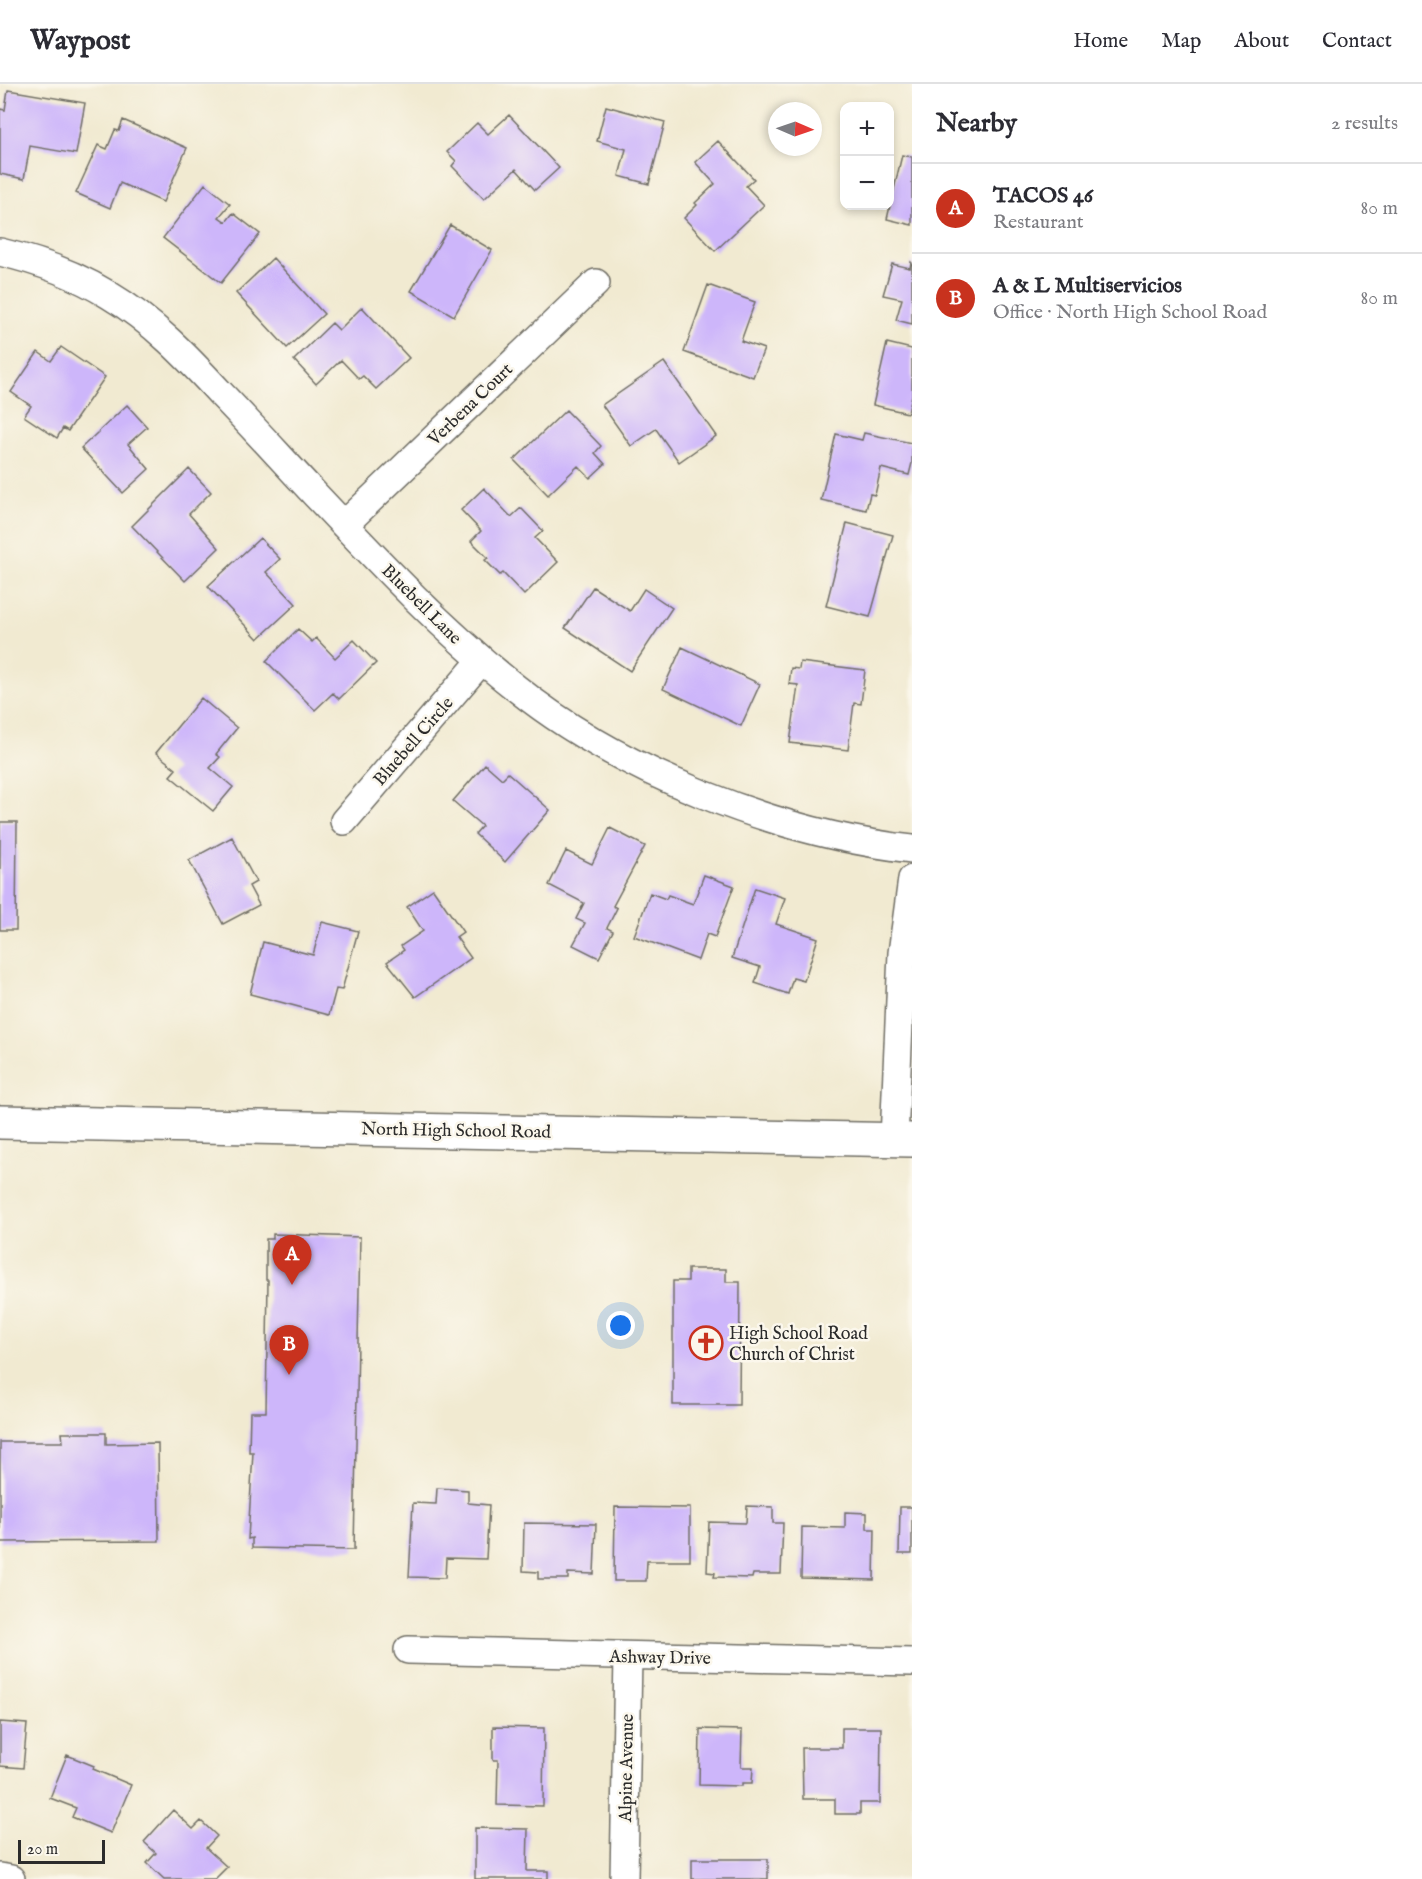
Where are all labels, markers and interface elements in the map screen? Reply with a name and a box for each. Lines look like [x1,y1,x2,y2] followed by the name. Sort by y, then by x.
[30,24,130,59] text: Waypost
[1073,28,1128,55] text: Home
[1161,28,1201,55] text: Map
[1234,28,1289,55] text: About
[1322,28,1392,55] text: Contact
[768,102,822,156] north arrow
[840,102,894,210] map controls
[840,102,894,156] button: +
[936,107,1017,140] text: Nearby
[1331,111,1398,136] text: 2 results
[840,156,894,210] button: −
[993,182,1093,210] text: TACOS 46
[949,196,962,221] text: A
[1361,196,1398,221] text: 80 m
[993,210,1084,235] text: Restaurant
[993,272,1182,300] text: A & L Multiservicios
[949,286,962,311] text: B
[1361,286,1398,311] text: 80 m
[993,300,1267,325] text: Office · North High School Road
[423,359,518,452] street label: Verbena Court
[376,560,466,650] street label: Bluebell Lane
[369,693,459,791] street label: Bluebell Circle
[361,1118,552,1145] street label: North High School Road
[272,1236,312,1285] pin: A
[606,1311,635,1340] your location
[729,1323,868,1367] place label: High School Road Church of Christ
[688,1325,724,1361] church icon: High School Road Church of Christ
[270,1326,308,1375] pin: B
[608,1646,711,1671] street label: Ashway Drive
[615,1714,640,1823] street label: Alpine Avenue
[18,1837,105,1864] scale bar
[27,1840,58,1860] text: 20 m

